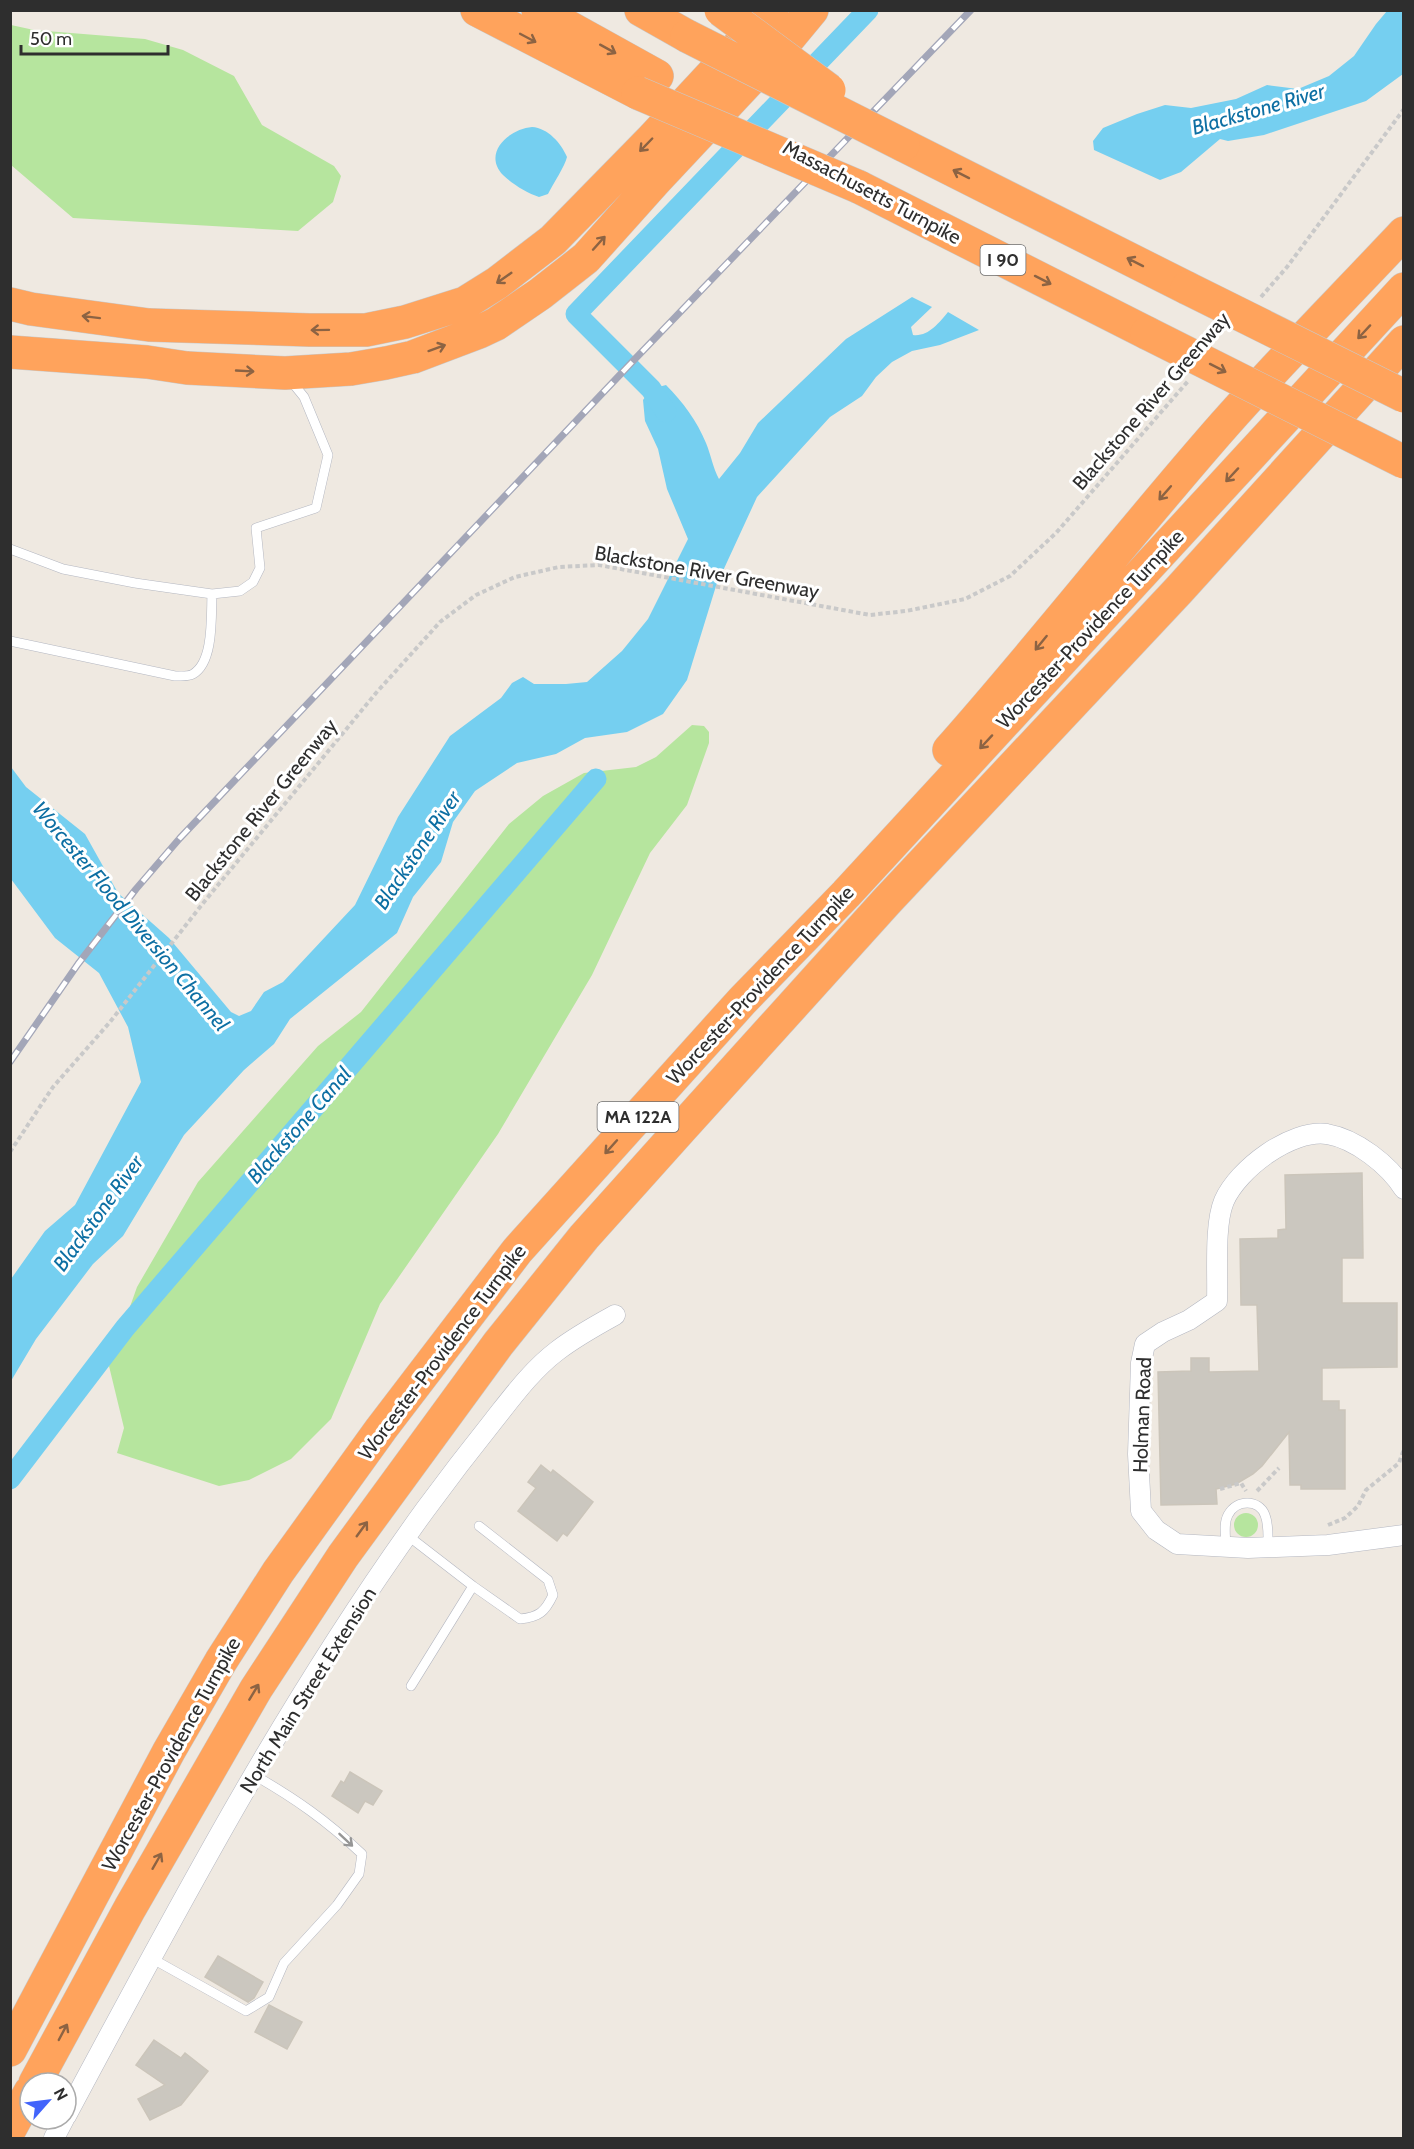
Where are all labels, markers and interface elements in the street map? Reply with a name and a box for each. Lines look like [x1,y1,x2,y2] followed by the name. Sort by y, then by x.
[21,18,168,56] scale bar
[30,28,72,50] text: 50 m
[519,33,537,44] one-way arrow
[598,44,616,55] one-way arrow
[1189,78,1329,140] water label: Blackstone River
[779,135,965,249] street label: Massachusetts Turnpike
[638,138,653,153] one-way arrow
[952,168,970,179] one-way arrow
[592,236,606,251] one-way arrow
[980,245,1026,275] road number: I 90
[1126,256,1144,267] one-way arrow
[496,272,512,284] one-way arrow
[1033,275,1051,286] one-way arrow
[1067,307,1235,495] street label: Blackstone River Greenway
[82,311,102,322] one-way arrow
[310,324,330,336] one-way arrow
[1357,324,1371,339] one-way arrow
[428,342,446,353] one-way arrow
[1209,363,1227,375] one-way arrow
[235,365,255,376] one-way arrow
[1225,467,1239,482] one-way arrow
[1158,485,1172,500] one-way arrow
[991,524,1189,734] street label: Worcester-Providence Turnpike
[593,540,821,604] street label: Blackstone River Greenway
[1034,635,1047,651] one-way arrow
[180,714,342,906] street label: Blackstone River Greenway
[979,734,993,749] one-way arrow
[368,785,467,914] water label: Blackstone River
[28,796,235,1036] water label: Worcester Flood Diversion Channel
[661,880,859,1090] street label: Worcester-Providence Turnpike
[242,1062,356,1188] water label: Blackstone Canal
[598,1102,678,1132] road number: MA 122A
[604,1139,618,1154] one-way arrow
[48,1149,149,1276] water label: Blackstone River
[353,1240,531,1464] street label: Worcester-Providence Turnpike
[1128,1357,1156,1473] street label: Holman Road
[356,1522,368,1538] one-way arrow
[235,1583,381,1797] street label: North Main Street Extension
[97,1633,245,1875] street label: Worcester-Providence Turnpike
[248,1684,260,1701] one-way arrow
[339,1832,354,1847] one-way arrow
[151,1852,163,1869] one-way arrow
[58,2023,69,2041] one-way arrow
[18,2071,78,2131] north arrow
[50,2085,72,2104] text: N

